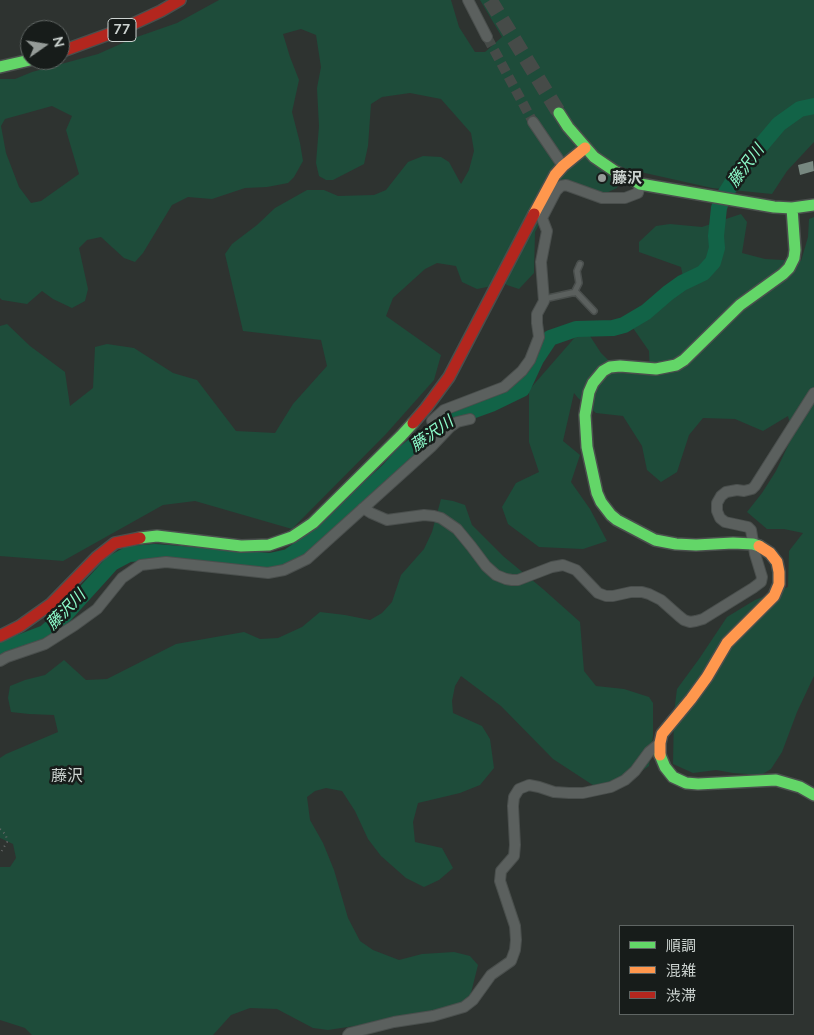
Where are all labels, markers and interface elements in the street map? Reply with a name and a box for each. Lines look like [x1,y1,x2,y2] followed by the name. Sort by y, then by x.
[108,18,136,42] road number: 77
[20,20,70,70] north arrow
[49,35,69,49] text: N
[724,141,768,191] water label: 藤沢川
[612,169,642,187] place label: 藤沢
[596,172,608,184] marker: 藤沢
[407,412,457,456] water label: 藤沢川
[42,586,90,634] water label: 藤沢川
[51,766,83,786] district label: 藤沢
[619,925,794,1015] legend
[666,936,696,955] text: 順調
[666,961,696,980] text: 混雑
[666,986,696,1005] text: 渋滞

